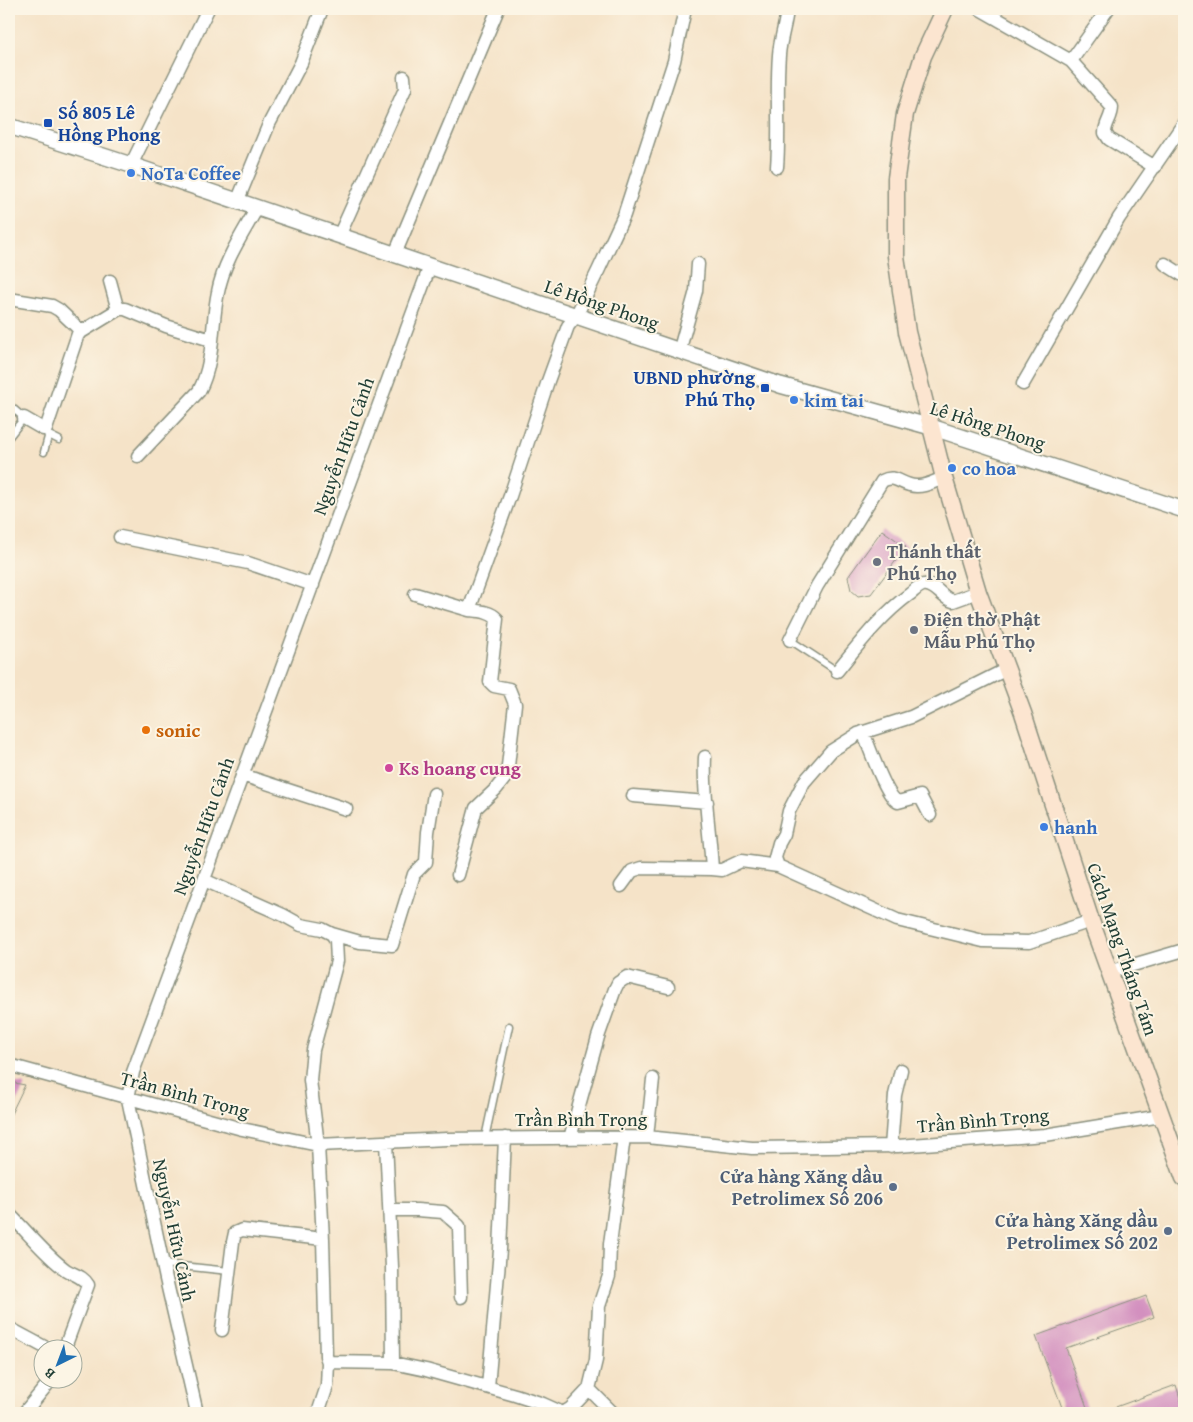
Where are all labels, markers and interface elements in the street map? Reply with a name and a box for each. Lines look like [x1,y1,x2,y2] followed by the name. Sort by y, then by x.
[58,98,161,148] place label: Số 805 Lê Hồng Phong
[42,117,54,129] marker: Số 805 Lê Hồng Phong
[141,159,241,187] place label: NoTa Coffee
[125,167,137,179] marker: NoTa Coffee
[541,271,664,337] street label: Lê Hồng Phong
[633,363,756,413] place label: UBND phường Phú Thọ
[305,373,381,519] street label: Nguyễn Hữu Cảnh
[759,382,771,394] marker: UBND phường Phú Thọ
[804,386,864,414] place label: kim tai
[927,393,1050,457] street label: Lê Hồng Phong
[788,394,800,406] marker: kim tai
[962,454,1016,482] place label: co hoa
[946,462,958,474] marker: co hoa
[887,537,982,587] place label: Thánh thất Phú Thọ
[871,556,883,568] marker: Thánh thất Phú Thọ
[924,605,1041,655] place label: Điện thờ Phật Mẫu Phú Thọ
[908,624,920,636] marker: Điện thờ Phật Mẫu Phú Thọ
[156,716,200,744] place label: sonic
[140,724,152,736] marker: sonic
[165,753,241,899] street label: Nguyễn Hữu Cảnh
[399,754,522,782] place label: Ks hoang cung
[383,762,395,774] marker: Ks hoang cung
[1054,813,1098,841] place label: hanh
[1038,821,1050,833] marker: hanh
[1080,859,1166,1040] street label: Cách Mạng Tháng Tám
[118,1063,253,1125] street label: Trần Bình Trọng
[916,1100,1051,1140] street label: Trần Bình Trọng
[515,1105,648,1133] street label: Trần Bình Trọng
[146,1156,204,1304] street label: Nguyễn Hữu Cảnh
[720,1162,883,1212] place label: Cửa hàng Xăng dầu Petrolimex Số 206
[887,1181,899,1193] marker: Cửa hàng Xăng dầu Petrolimex Số 206
[995,1206,1158,1256] place label: Cửa hàng Xăng dầu Petrolimex Số 202
[1162,1225,1174,1237] marker: Cửa hàng Xăng dầu Petrolimex Số 202
[32,1340,82,1390] north arrow
[39,1363,59,1384] text: B

